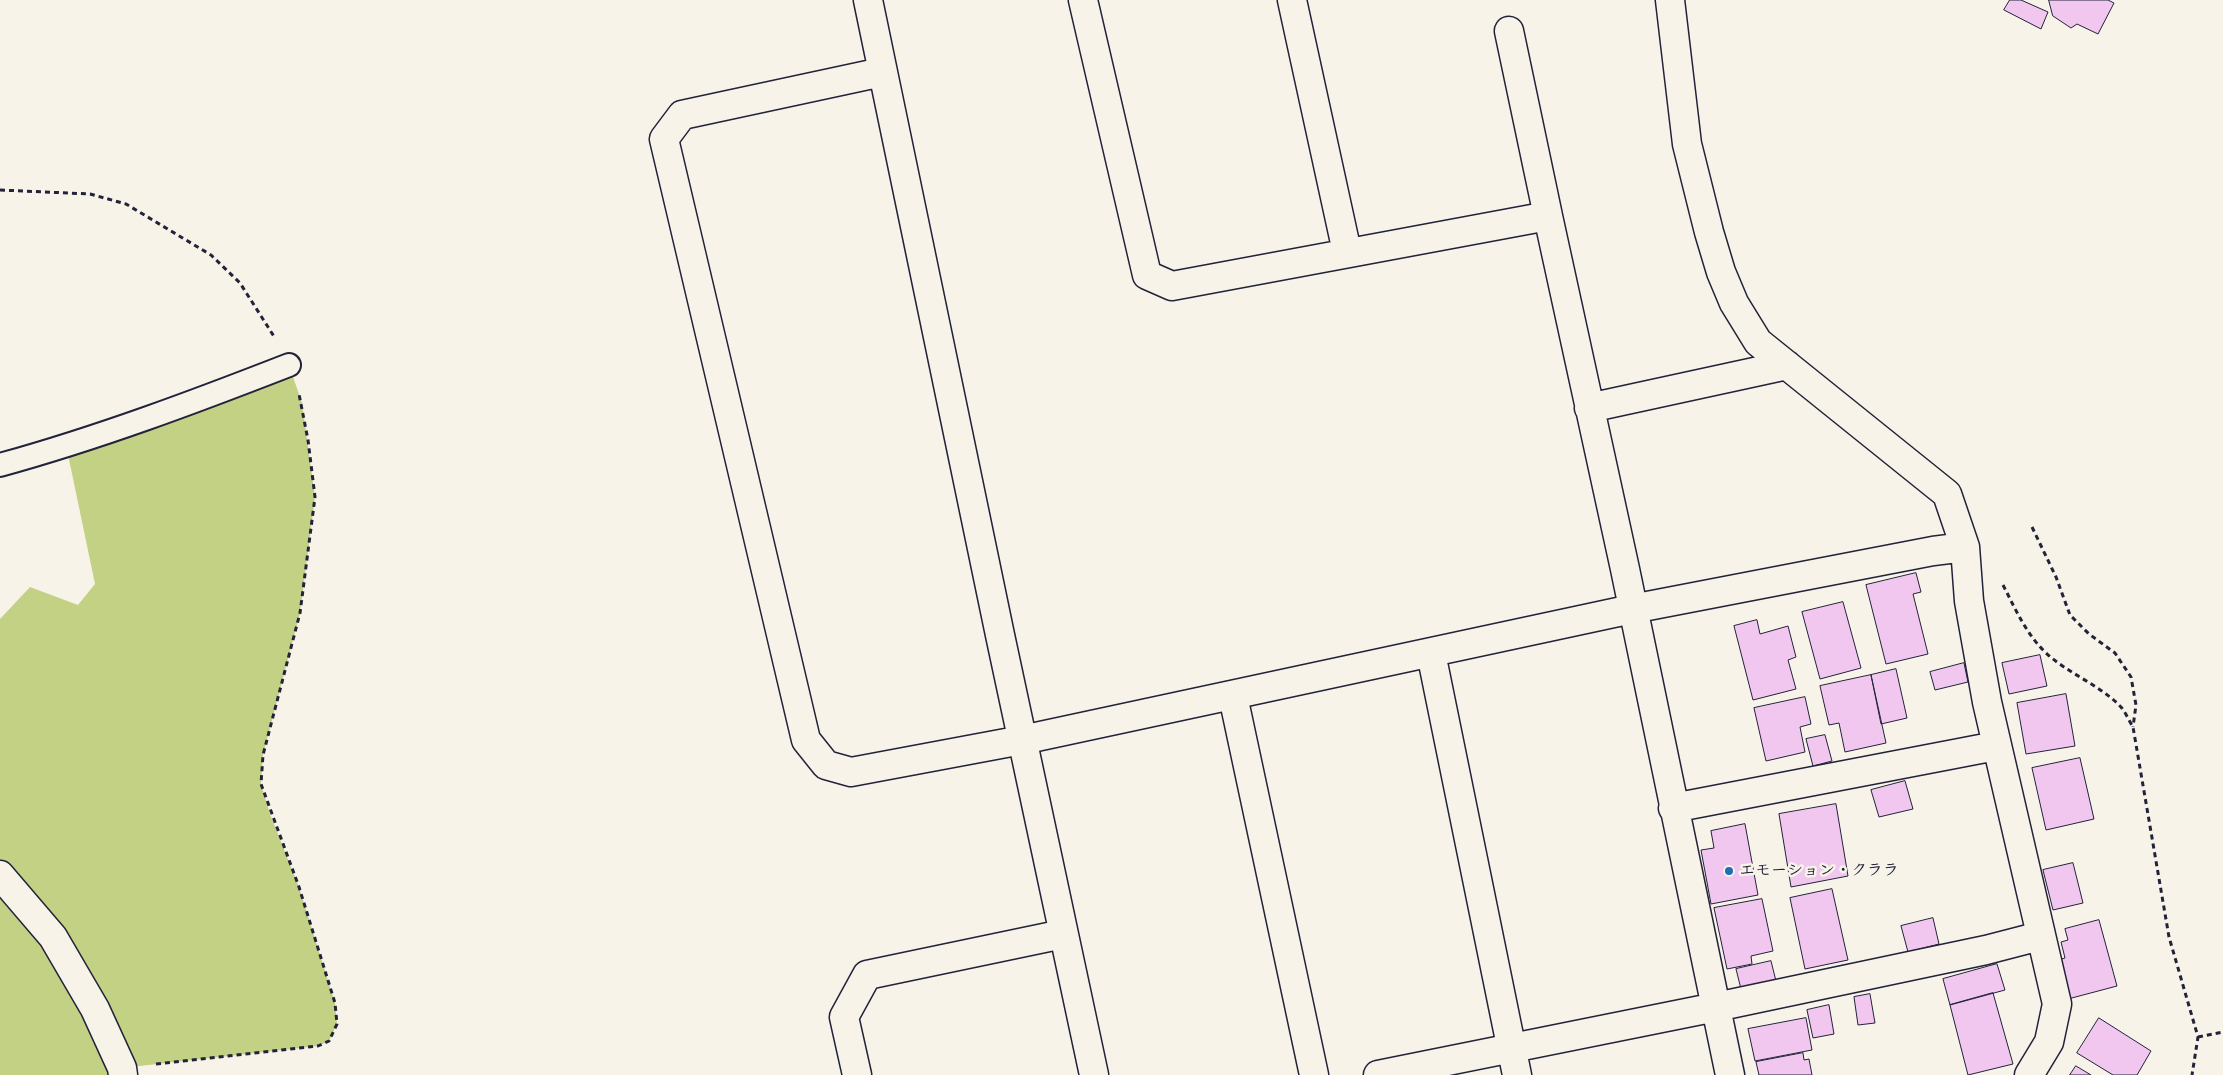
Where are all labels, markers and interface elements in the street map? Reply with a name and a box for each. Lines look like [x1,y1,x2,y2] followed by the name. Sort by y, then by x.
[1739,861,1899,881] place label: エモーション・クララ
[1723,865,1735,877] marker: エモーション・クララ

